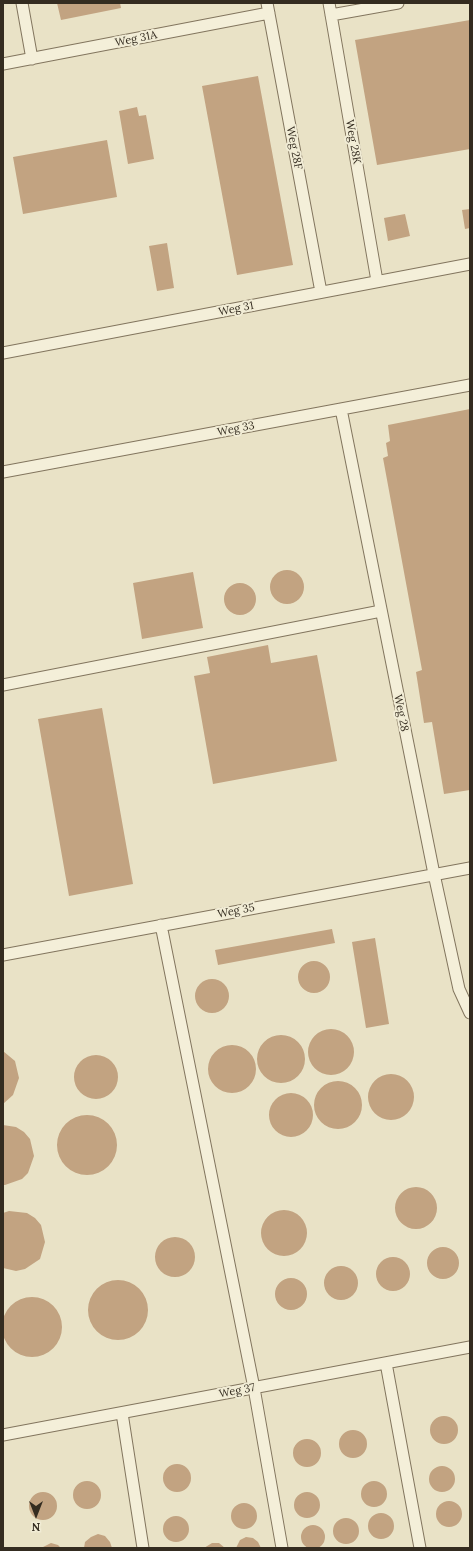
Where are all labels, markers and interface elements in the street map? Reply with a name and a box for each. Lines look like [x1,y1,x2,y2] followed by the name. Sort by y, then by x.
[114,28,158,50] street label: Weg 31A
[343,119,363,165] street label: Weg 28K
[283,125,305,171] street label: Weg 28F
[217,299,255,319] street label: Weg 31
[216,419,256,439] street label: Weg 33
[391,693,411,733] street label: Weg 28
[216,901,256,921] street label: Weg 35
[218,1381,256,1401] street label: Weg 37
[16,1495,56,1535] north arrow
[32,1520,40,1534] text: N

